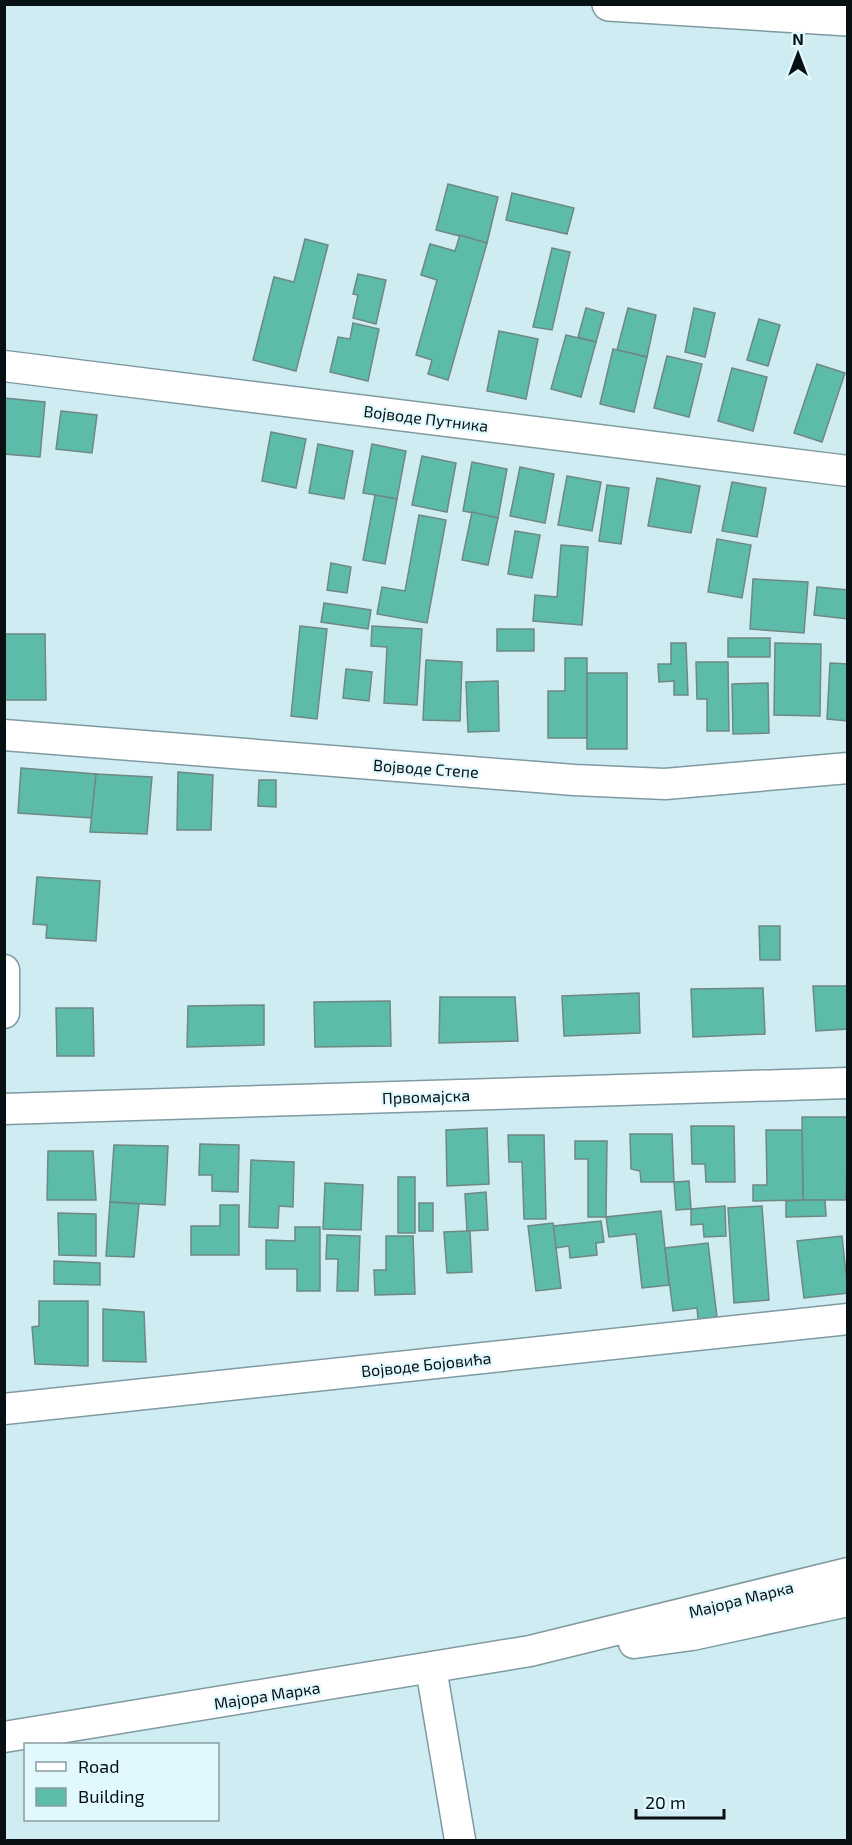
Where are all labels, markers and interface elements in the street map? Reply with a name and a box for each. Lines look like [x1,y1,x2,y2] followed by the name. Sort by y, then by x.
[768,24,828,84] north arrow
[792,29,804,48] text: N
[362,401,489,436] street label: Војводе Путника
[373,755,479,782] street label: Војводе Степе
[382,1085,470,1108] street label: Првомајска
[360,1348,492,1381] street label: Војводе Бојовића
[687,1577,796,1622] street label: Мајора Марка
[212,1677,322,1714] street label: Мајора Марка
[24,1743,219,1821] legend
[78,1755,119,1777] text: Road
[636,1782,724,1820] scale bar
[78,1785,145,1807] text: Building
[645,1791,686,1813] text: 20 m

